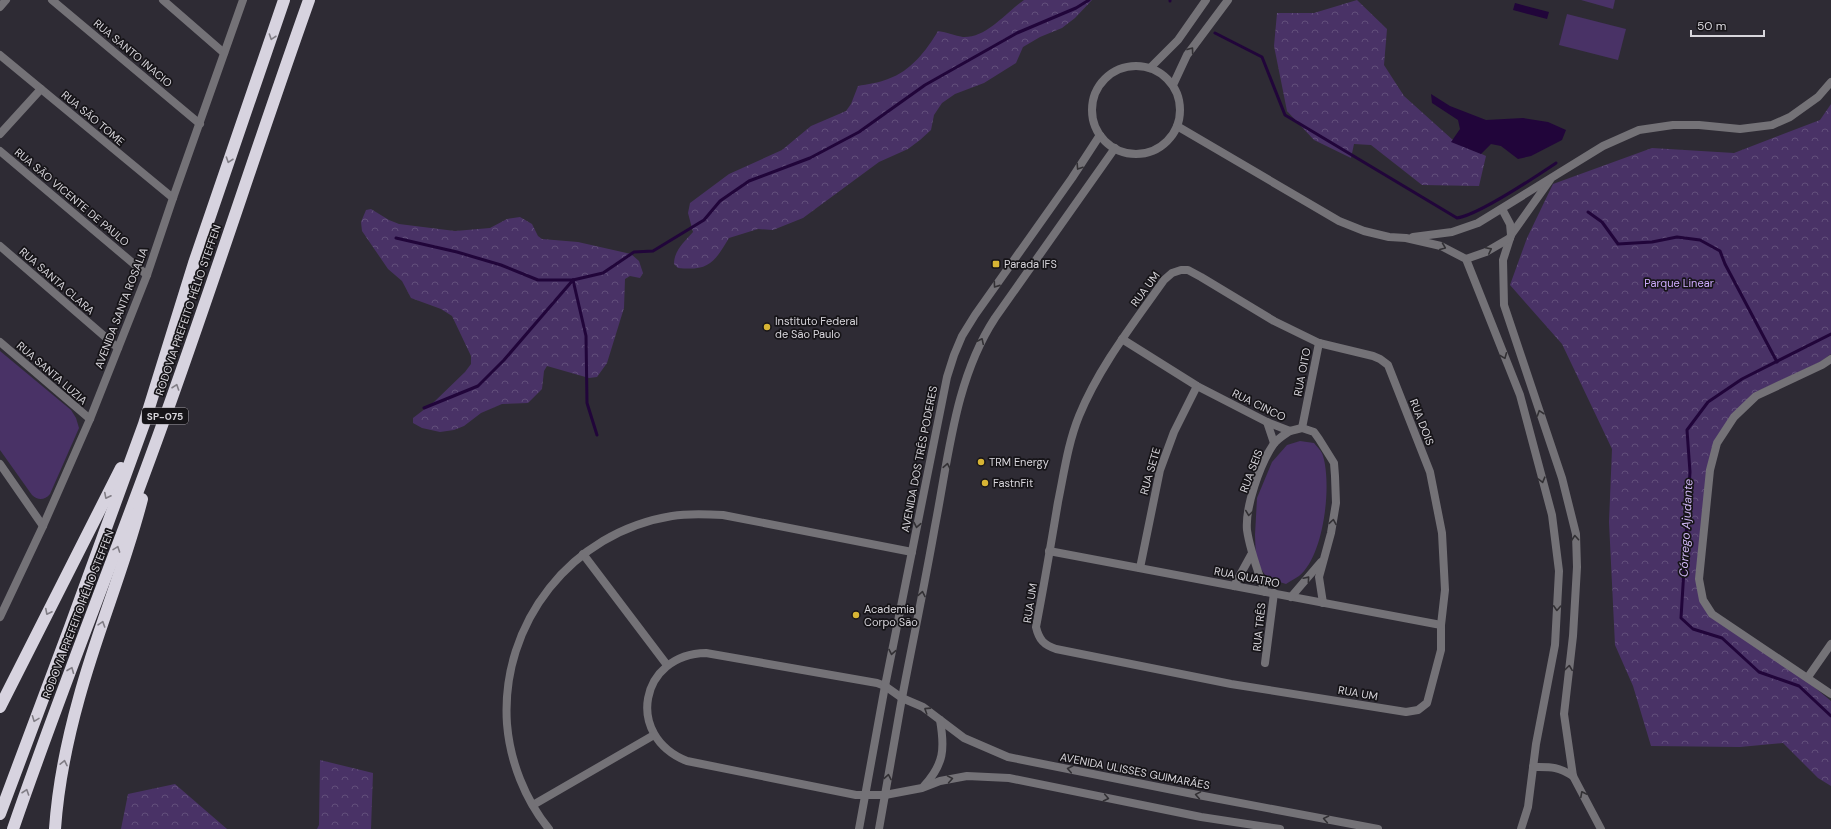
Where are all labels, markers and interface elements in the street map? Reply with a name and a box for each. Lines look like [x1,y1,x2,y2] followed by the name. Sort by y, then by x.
[1691,12,1764,38] scale bar
[91,16,175,90] street label: RUA SANTO INACIO
[1697,18,1726,34] text: 50 m
[268,33,276,40] one-way arrow
[1186,48,1193,55] one-way arrow
[59,88,127,148] street label: RUA SÃO TOME
[12,145,132,249] street label: RUA SÃO VICENTE DE PAULO
[226,156,234,163] one-way arrow
[1076,163,1084,170] one-way arrow
[152,223,224,397] street label: RODOVIA PREFEITO HÉLIO STEFFEN
[1440,243,1447,251] one-way arrow
[16,244,98,318] street label: RUA SANTA CLARA
[91,246,151,370] street label: AVENIDA SANTA ROSALIA
[1484,247,1492,255] one-way arrow
[1004,257,1057,271] place label: Parada IFS
[991,259,1001,269] marker: Parada IFS
[1127,269,1163,309] street label: RUA UM
[1644,276,1714,290] park label: Parque Linear
[994,280,1001,287] one-way arrow
[775,314,858,341] place label: Instituto Federal de São Paulo
[762,322,772,332] marker: Instituto Federal de São Paulo
[976,338,984,346] one-way arrow
[14,339,90,407] street label: RUA SANTA LUZIA
[1290,347,1314,397] street label: RUA OITO
[1499,352,1507,360] one-way arrow
[171,384,179,391] one-way arrow
[898,385,940,533] street label: AVENIDA DOS TRÊS PODERES
[1230,386,1288,424] street label: RUA CINCO
[1407,397,1437,447] street label: RUA DOIS
[142,408,188,424] road number: SP-075
[1536,410,1545,417] one-way arrow
[1137,446,1163,496] street label: RUA SETE
[1236,447,1266,495] street label: RUA SEIS
[989,455,1049,469] place label: TRM Energy
[976,457,986,467] marker: TRM Energy
[942,463,951,469] one-way arrow
[993,476,1033,490] place label: FastnFit
[1538,477,1546,483] one-way arrow
[980,478,990,488] marker: FastnFit
[1675,478,1697,578] water label: Córrego Ajudante
[104,492,111,500] one-way arrow
[1245,510,1254,517] one-way arrow
[1328,519,1336,525] one-way arrow
[913,522,922,528] one-way arrow
[39,528,117,700] street label: RODOVIA PREFEITO HÉLIO STEFFEN
[1571,535,1580,541] one-way arrow
[112,545,120,552] one-way arrow
[1213,564,1281,590] street label: RUA QUATRO
[1303,576,1310,583] one-way arrow
[1020,582,1040,624] street label: RUA UM
[918,591,926,597] one-way arrow
[864,602,918,629] place label: Academia Corpo São
[1249,602,1269,652] street label: RUA TRÊS
[1553,605,1561,611] one-way arrow
[45,608,53,616] one-way arrow
[851,610,861,620] marker: Academia Corpo São
[98,621,106,628] one-way arrow
[888,649,896,656] one-way arrow
[1565,665,1574,671] one-way arrow
[66,667,74,675] one-way arrow
[1337,683,1379,703] street label: RUA UM
[924,707,931,715] one-way arrow
[32,715,40,722] one-way arrow
[1059,750,1211,792] street label: AVENIDA ULISSES GUIMARÃES
[60,760,68,766] one-way arrow
[1067,766,1074,774] one-way arrow
[884,774,892,780] one-way arrow
[947,775,953,784] one-way arrow
[21,789,30,796] one-way arrow
[1195,791,1201,800] one-way arrow
[1580,791,1588,799] one-way arrow
[1102,793,1109,801] one-way arrow
[1322,815,1329,823] one-way arrow

